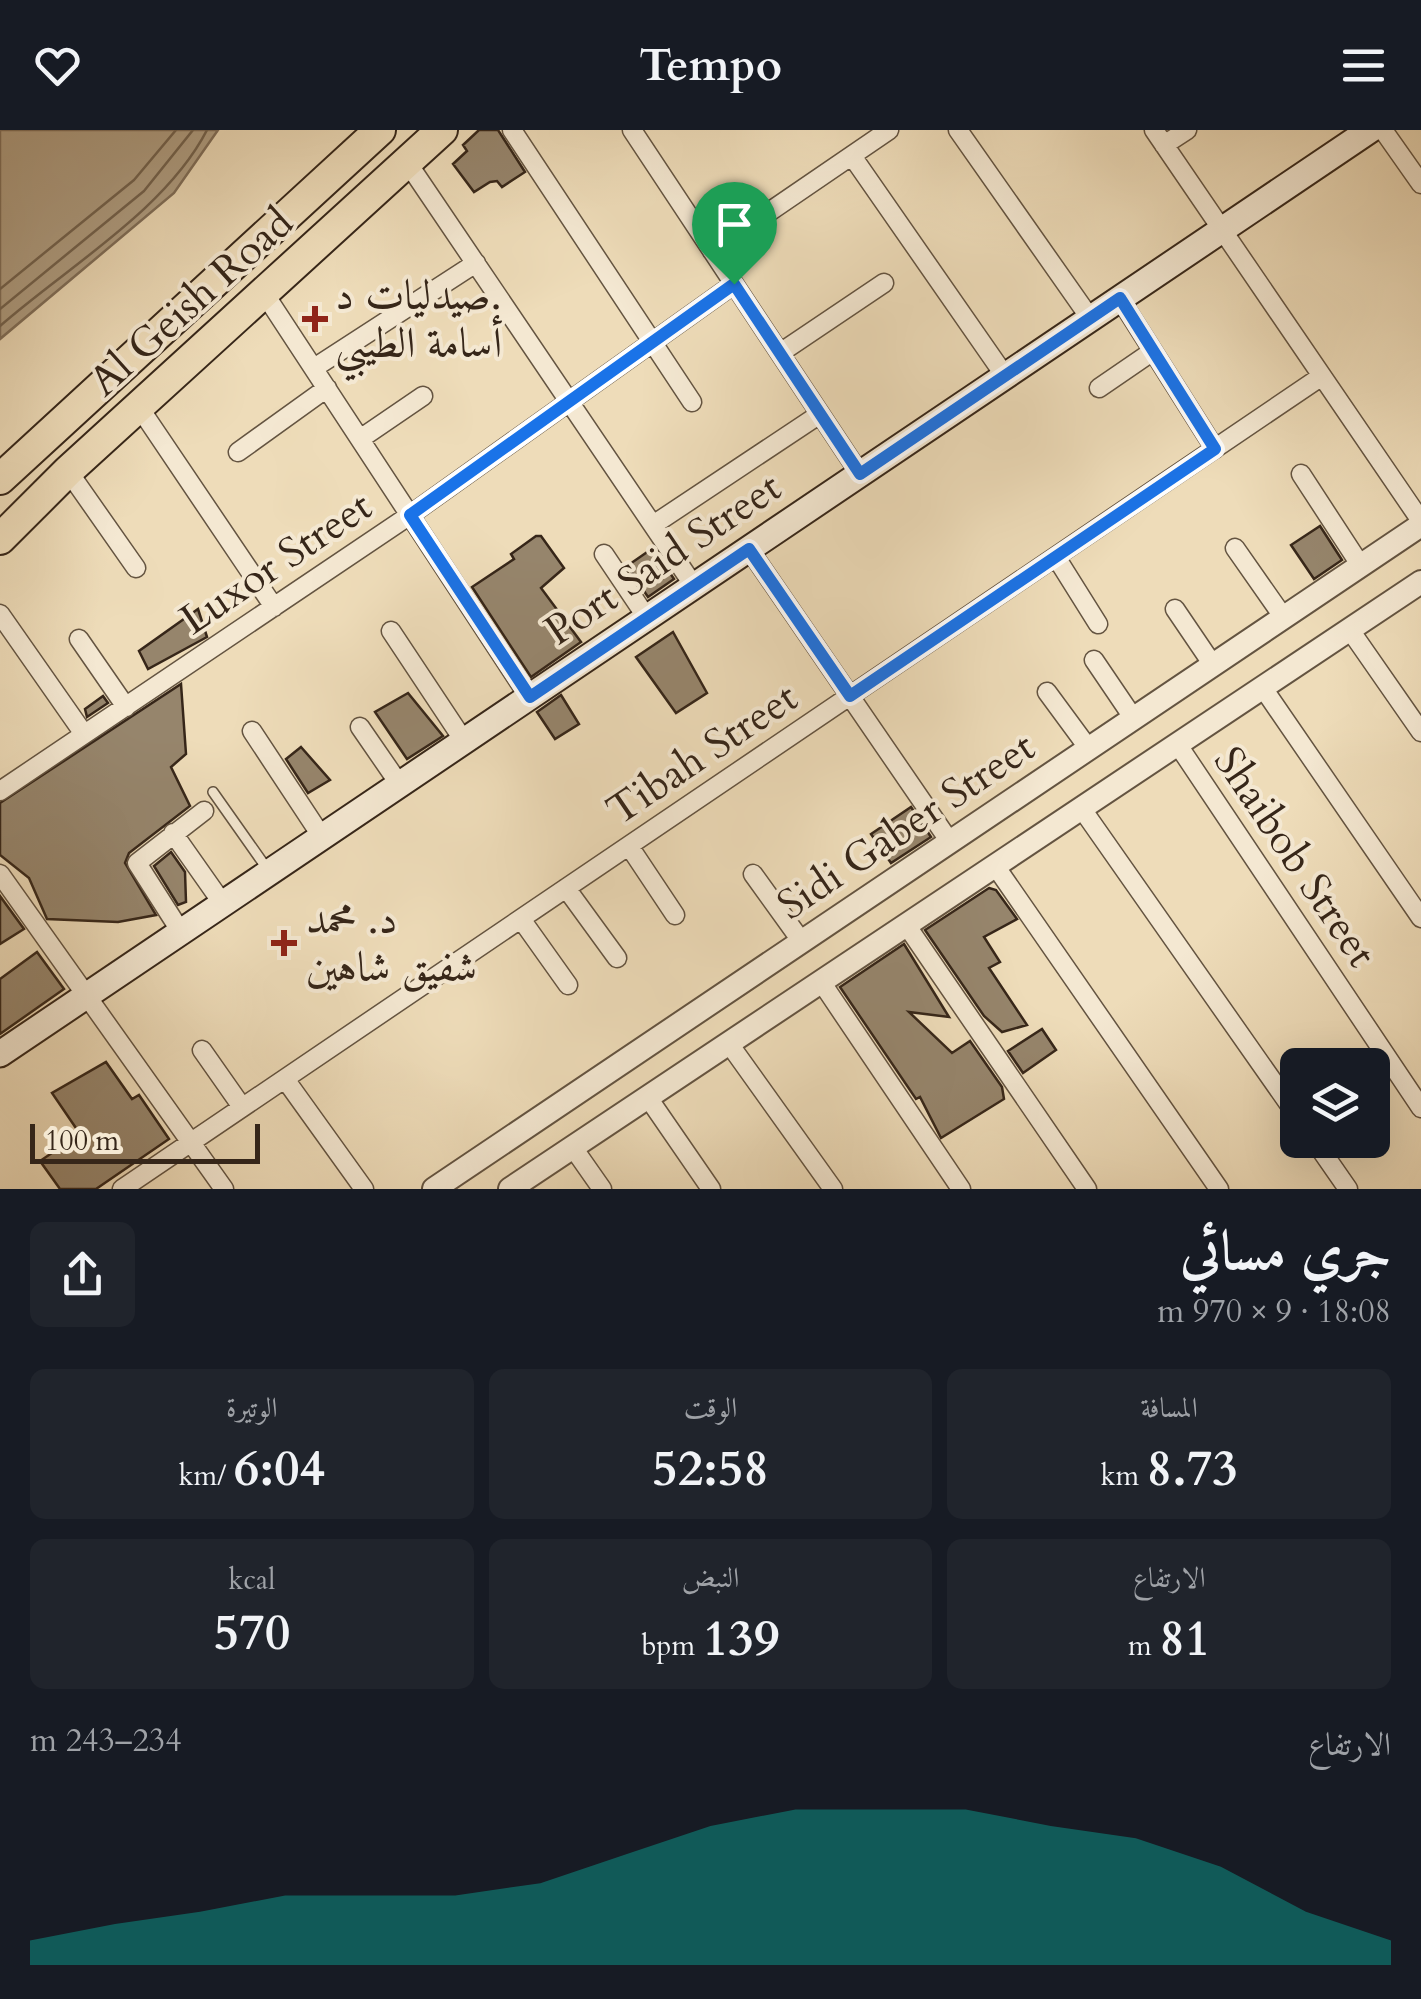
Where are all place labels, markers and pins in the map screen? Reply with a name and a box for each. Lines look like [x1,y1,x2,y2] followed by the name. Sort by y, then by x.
[692,182,777,285] pin
[335,267,502,382] place label: صيدليات د. أسامة الطيبي
[304,308,326,330] marker: صيدليات د. أسامة الطيبي
[306,891,477,996] place label: د. محمد شفيق شاهين
[271,930,297,956] marker: د. محمد شفيق شاهين

